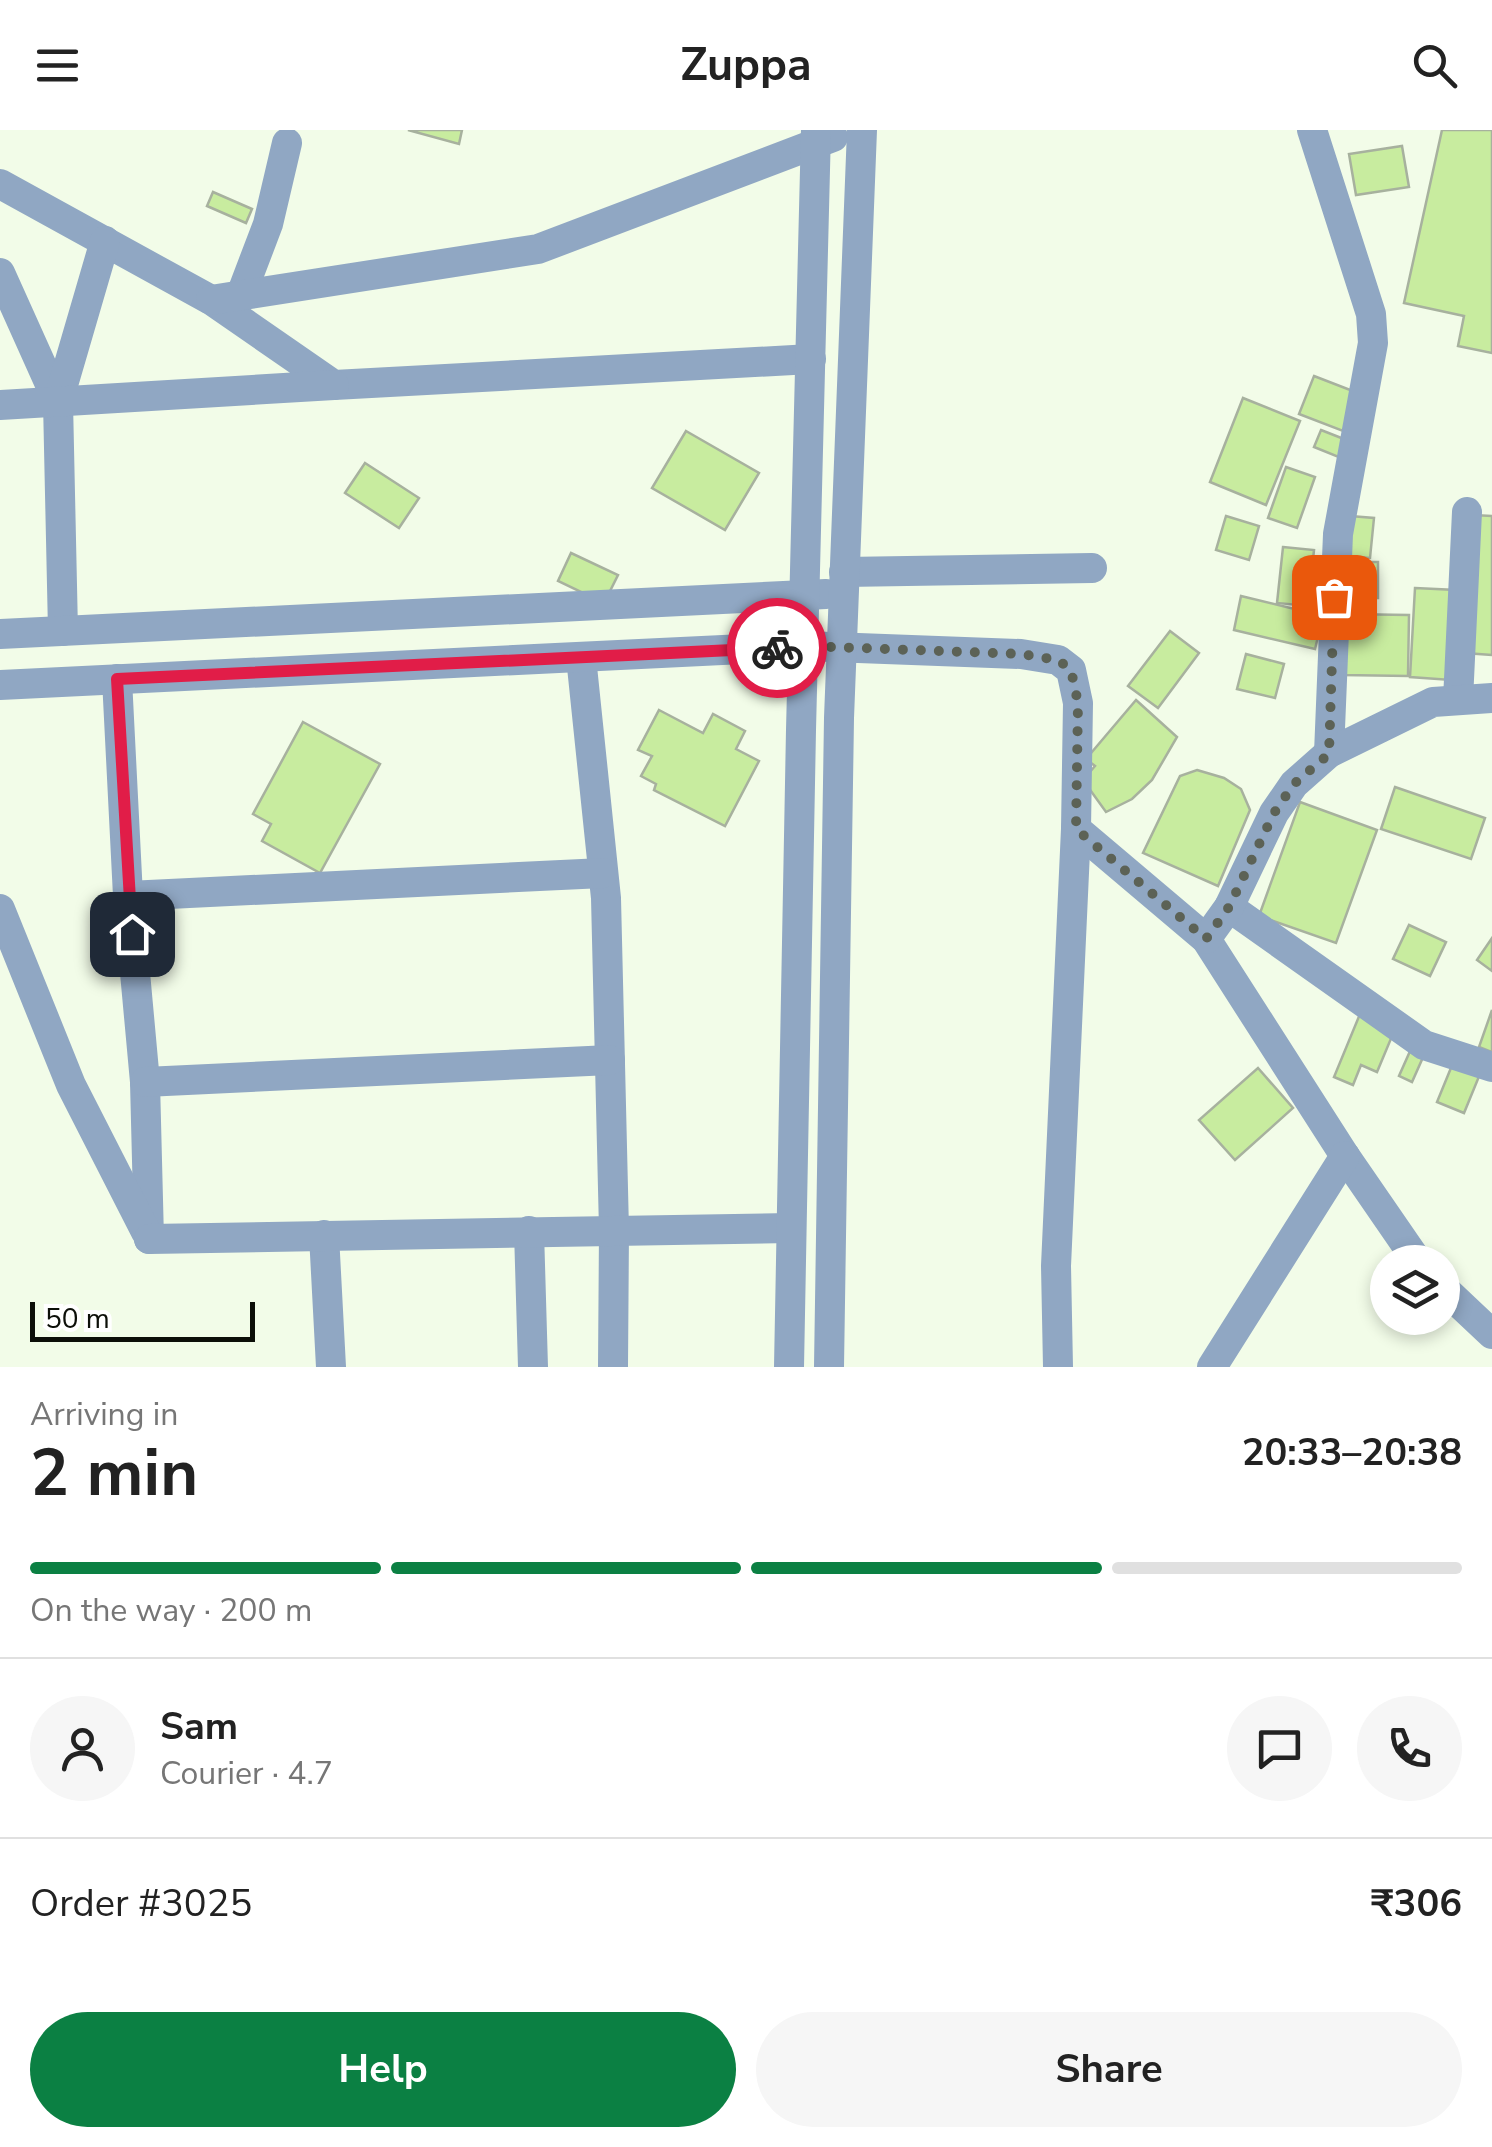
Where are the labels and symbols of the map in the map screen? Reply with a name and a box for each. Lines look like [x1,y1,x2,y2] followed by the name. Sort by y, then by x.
[1292,555,1377,640] pin
[727,598,827,698] courier
[90,892,175,977] pin
[30,1297,255,1342] scale bar

